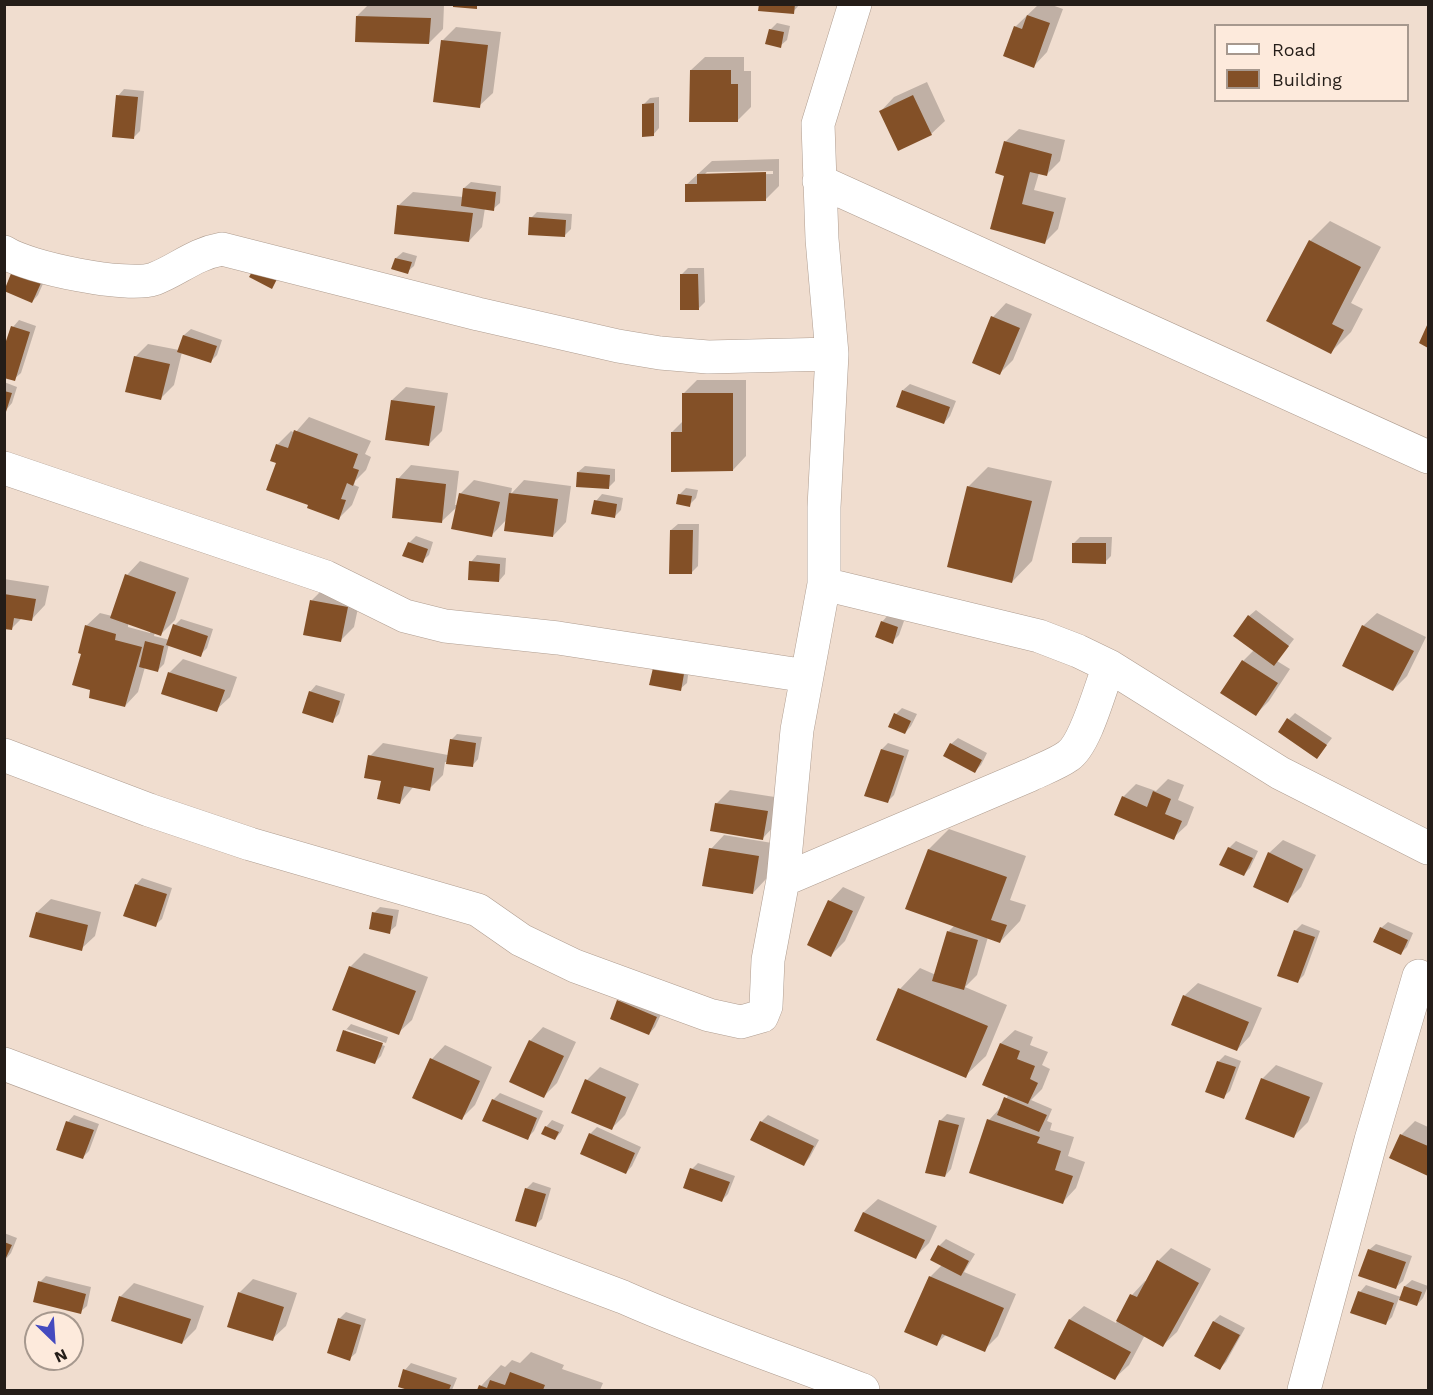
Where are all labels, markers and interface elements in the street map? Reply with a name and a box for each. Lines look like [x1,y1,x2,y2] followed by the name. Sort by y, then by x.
[1214,24,1409,102] legend
[1272,39,1316,60] text: Road
[1272,69,1342,90] text: Building
[24,1311,84,1371] north arrow
[52,1345,70,1367] text: N

